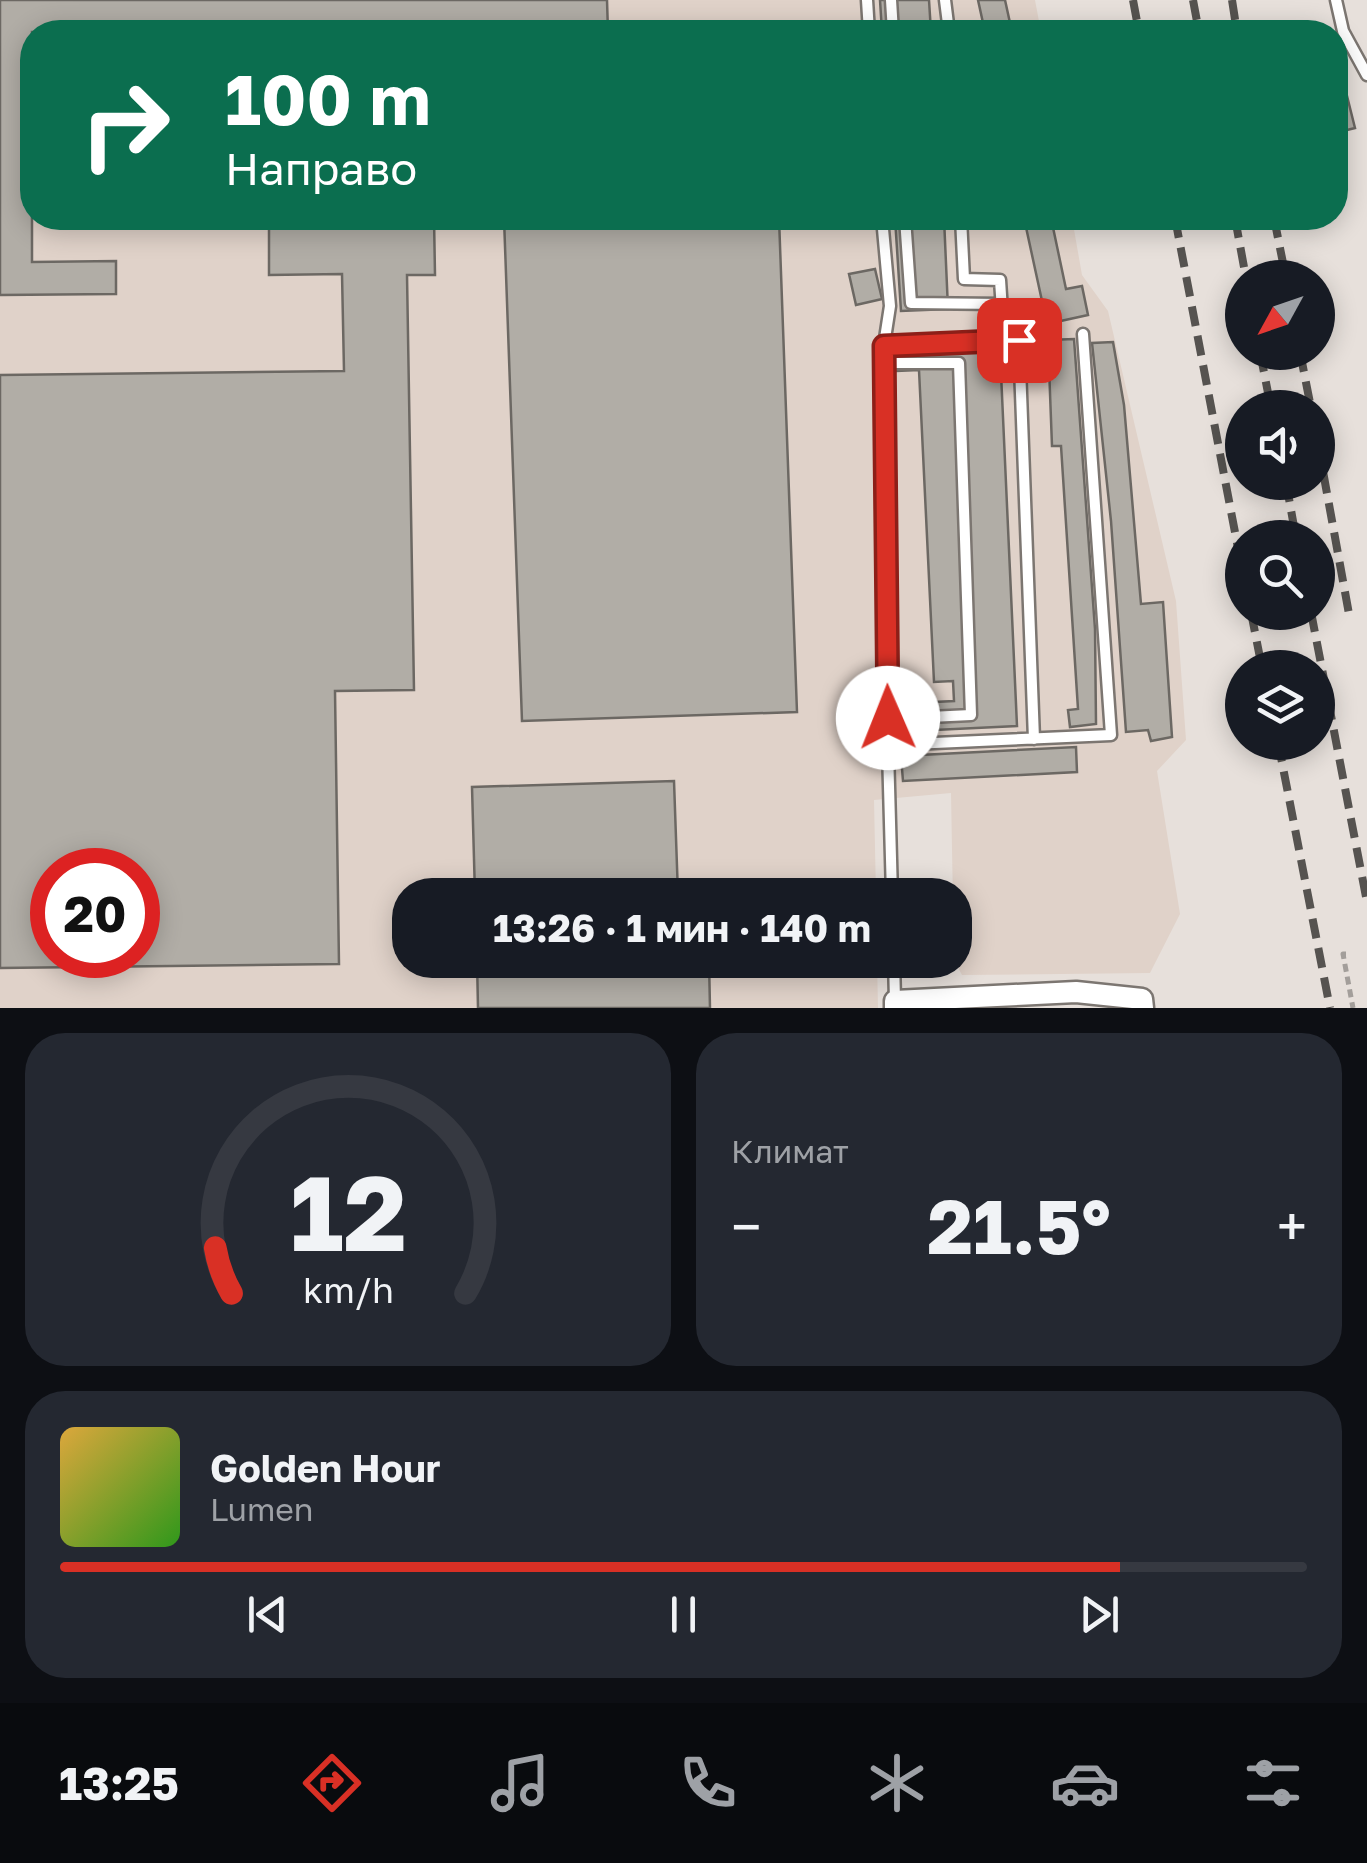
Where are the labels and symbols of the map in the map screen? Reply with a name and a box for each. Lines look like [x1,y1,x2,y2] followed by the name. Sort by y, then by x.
[1225,260,1335,370] north arrow
[977,298,1062,383] pin
[836,666,940,770] position arrow
[30,848,160,978] speed limit sign: 20

